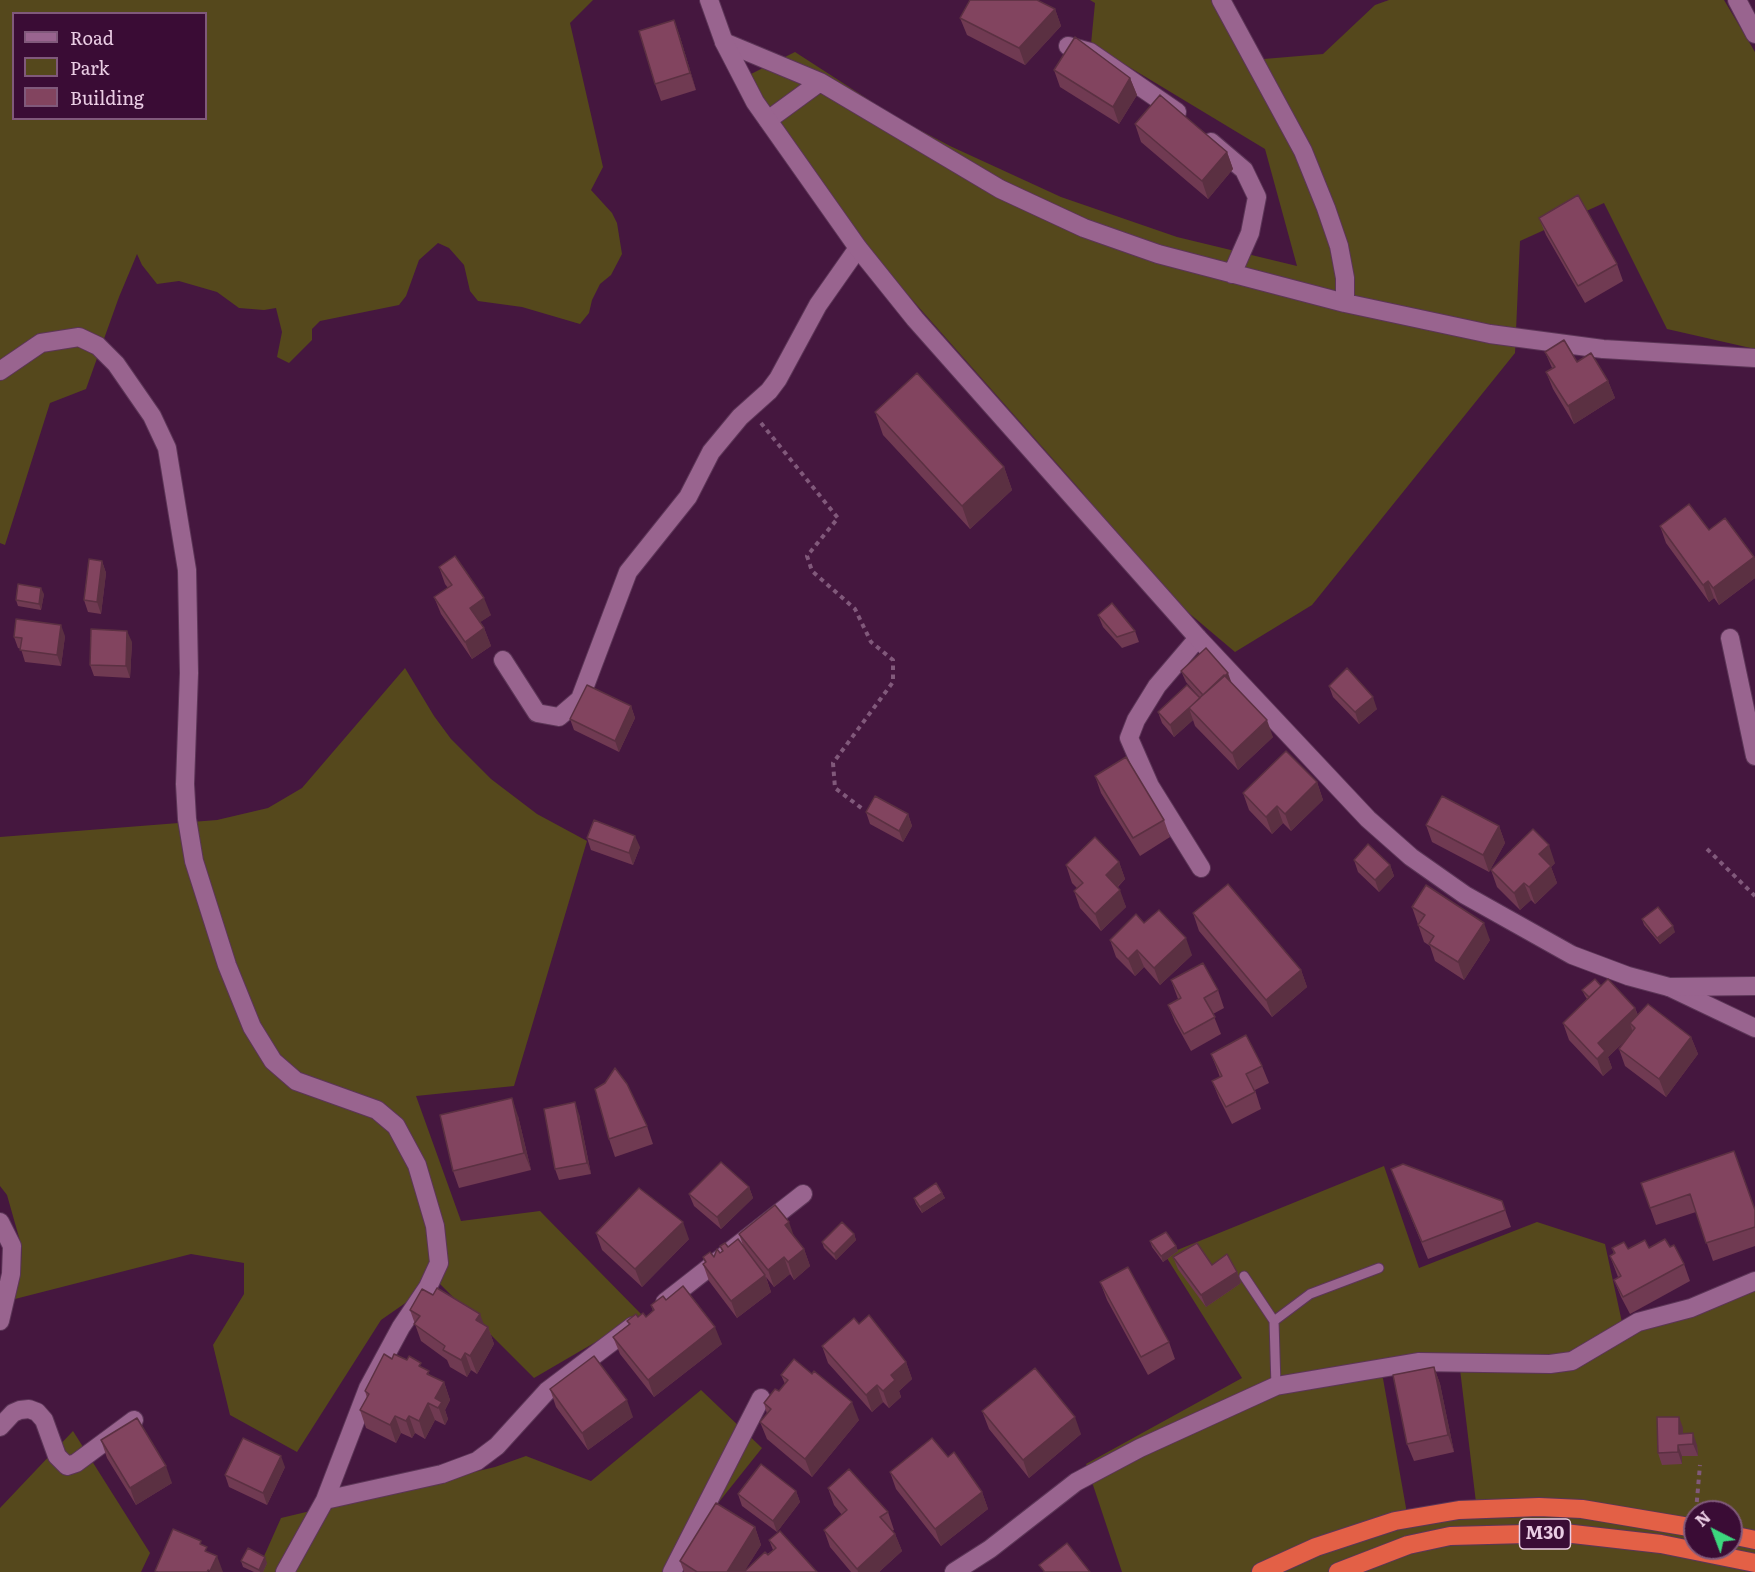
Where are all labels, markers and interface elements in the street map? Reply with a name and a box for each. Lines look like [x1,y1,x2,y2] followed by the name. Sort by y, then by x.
[12,12,207,120] legend
[70,24,114,51] text: Road
[70,54,109,81] text: Park
[70,84,144,111] text: Building
[1683,1500,1743,1560] north arrow
[1689,1505,1715,1532] text: N
[1520,1519,1570,1549] road number: M30

